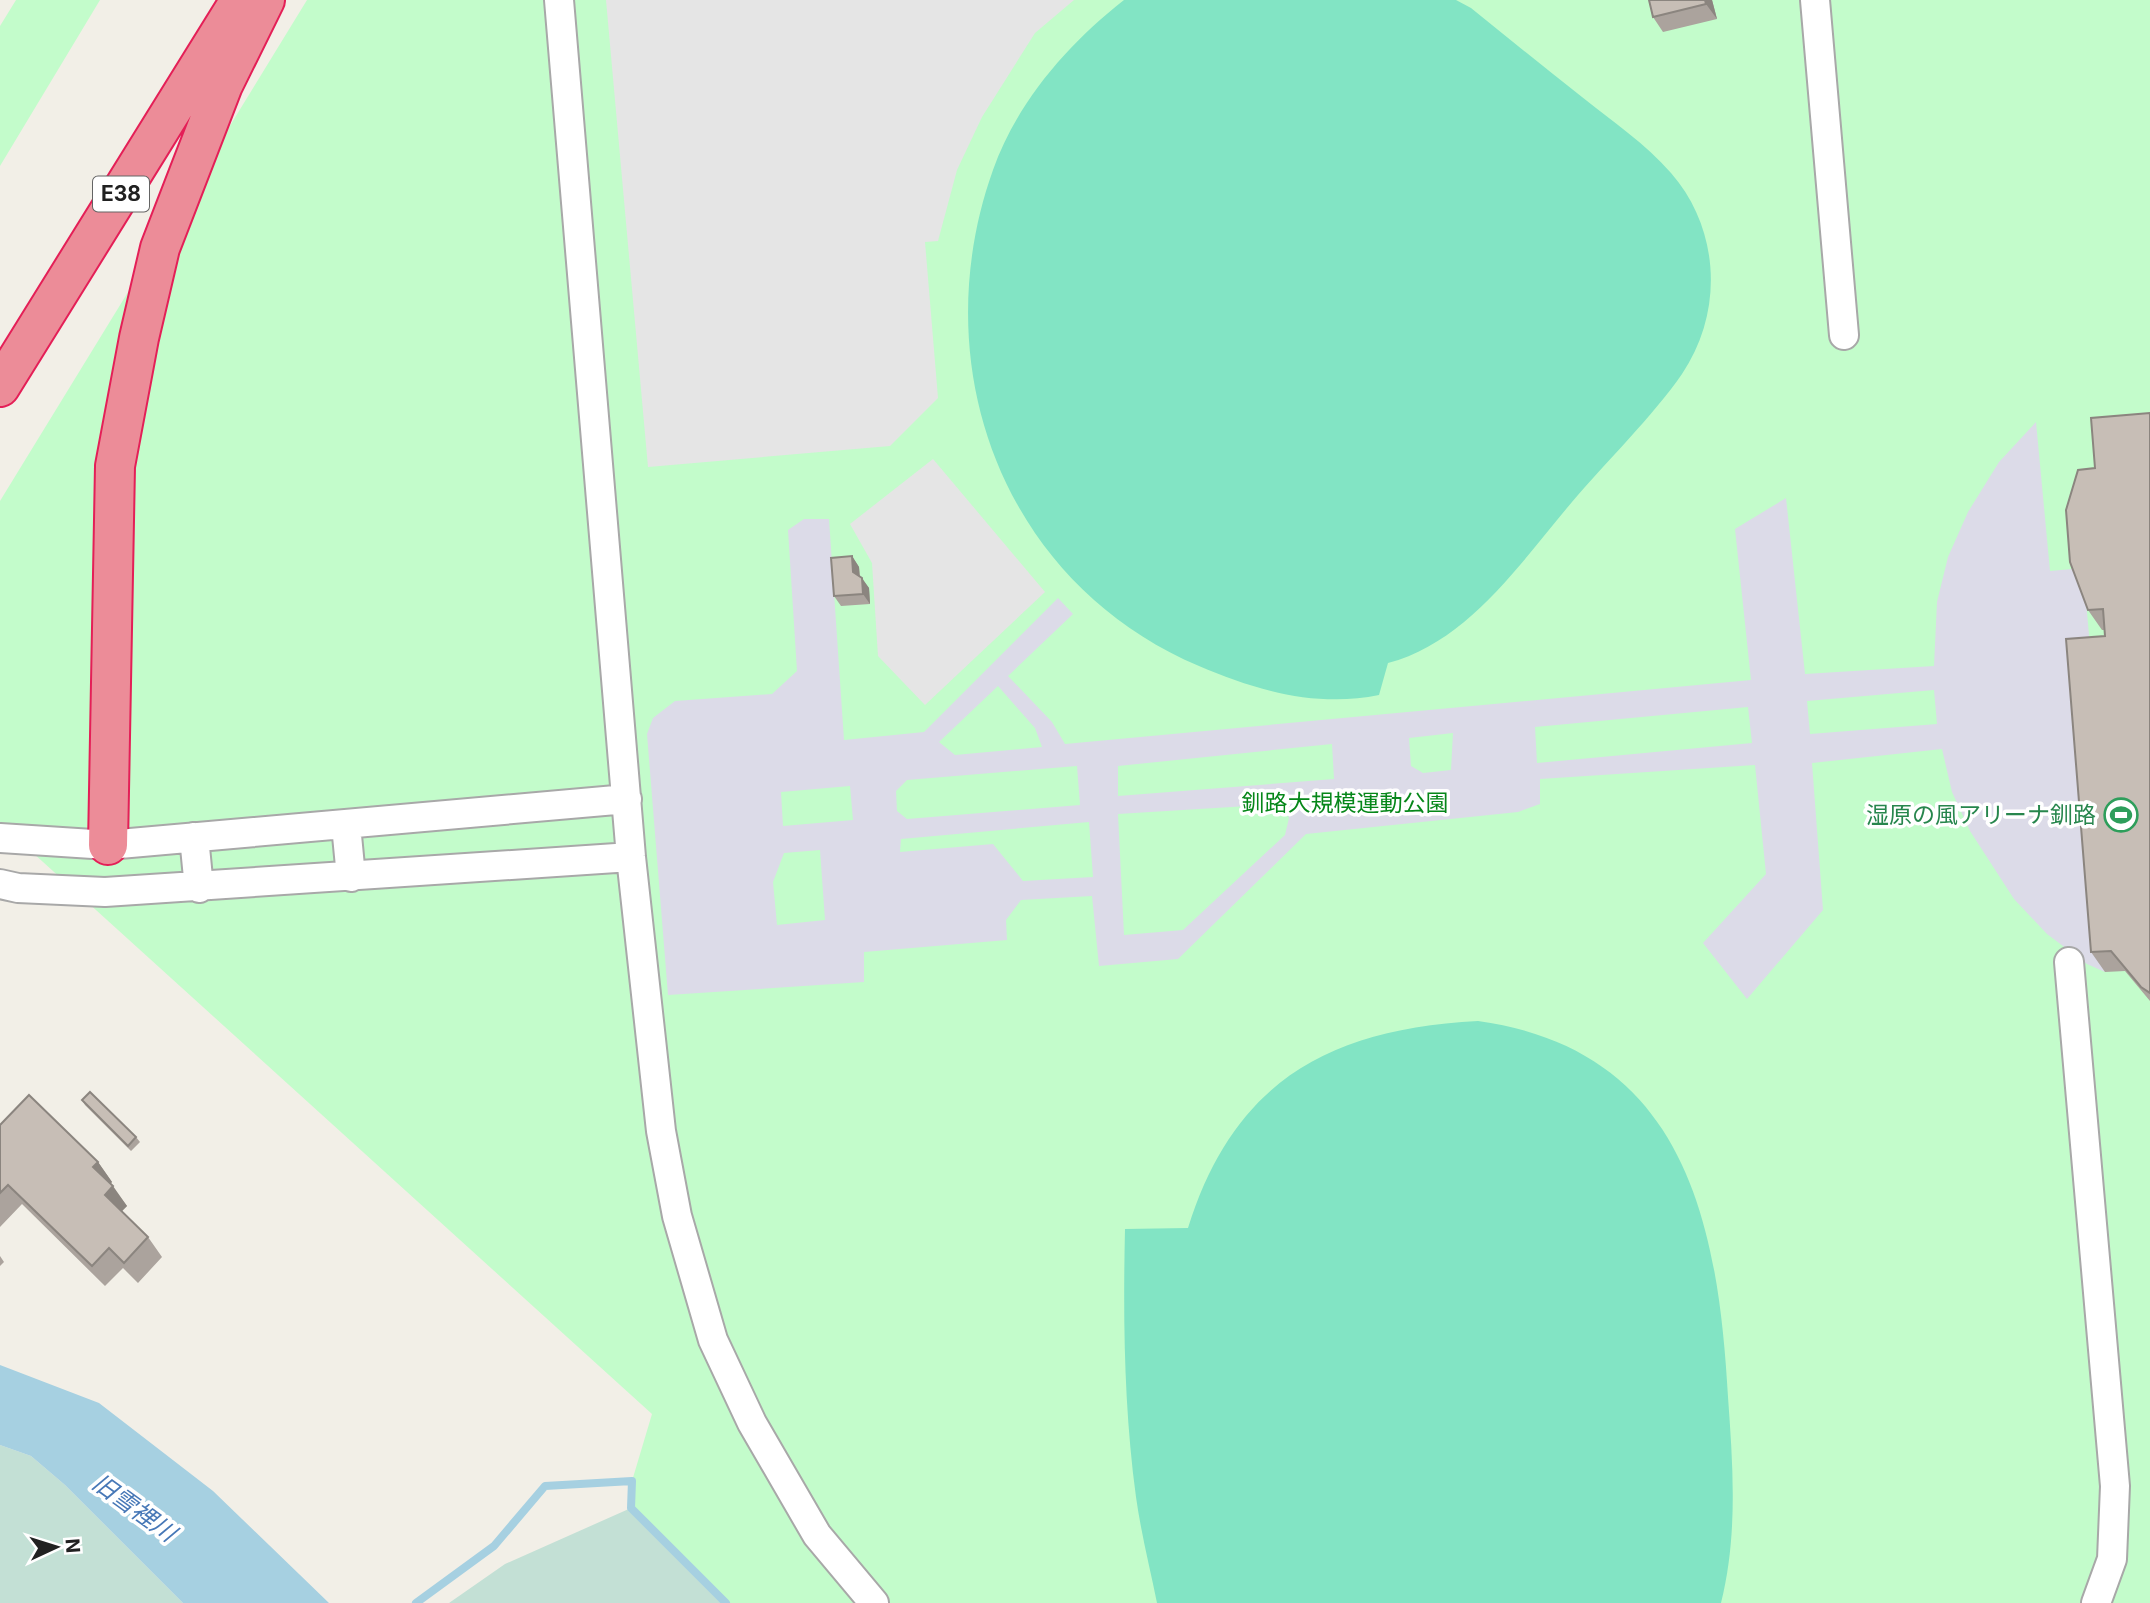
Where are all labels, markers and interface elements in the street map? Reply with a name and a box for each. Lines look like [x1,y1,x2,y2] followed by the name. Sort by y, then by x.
[93,176,149,212] road number: E38
[1242,789,1449,817] park label: 釧路大規模運動公園
[2102,796,2140,834] sports icon: 湿原の風アリーナ釧路
[1866,801,2096,829] place label: 湿原の風アリーナ釧路
[87,1468,184,1549] water label: 旧雪裡川
[21,1512,91,1582] north arrow
[60,1538,84,1554] text: N

